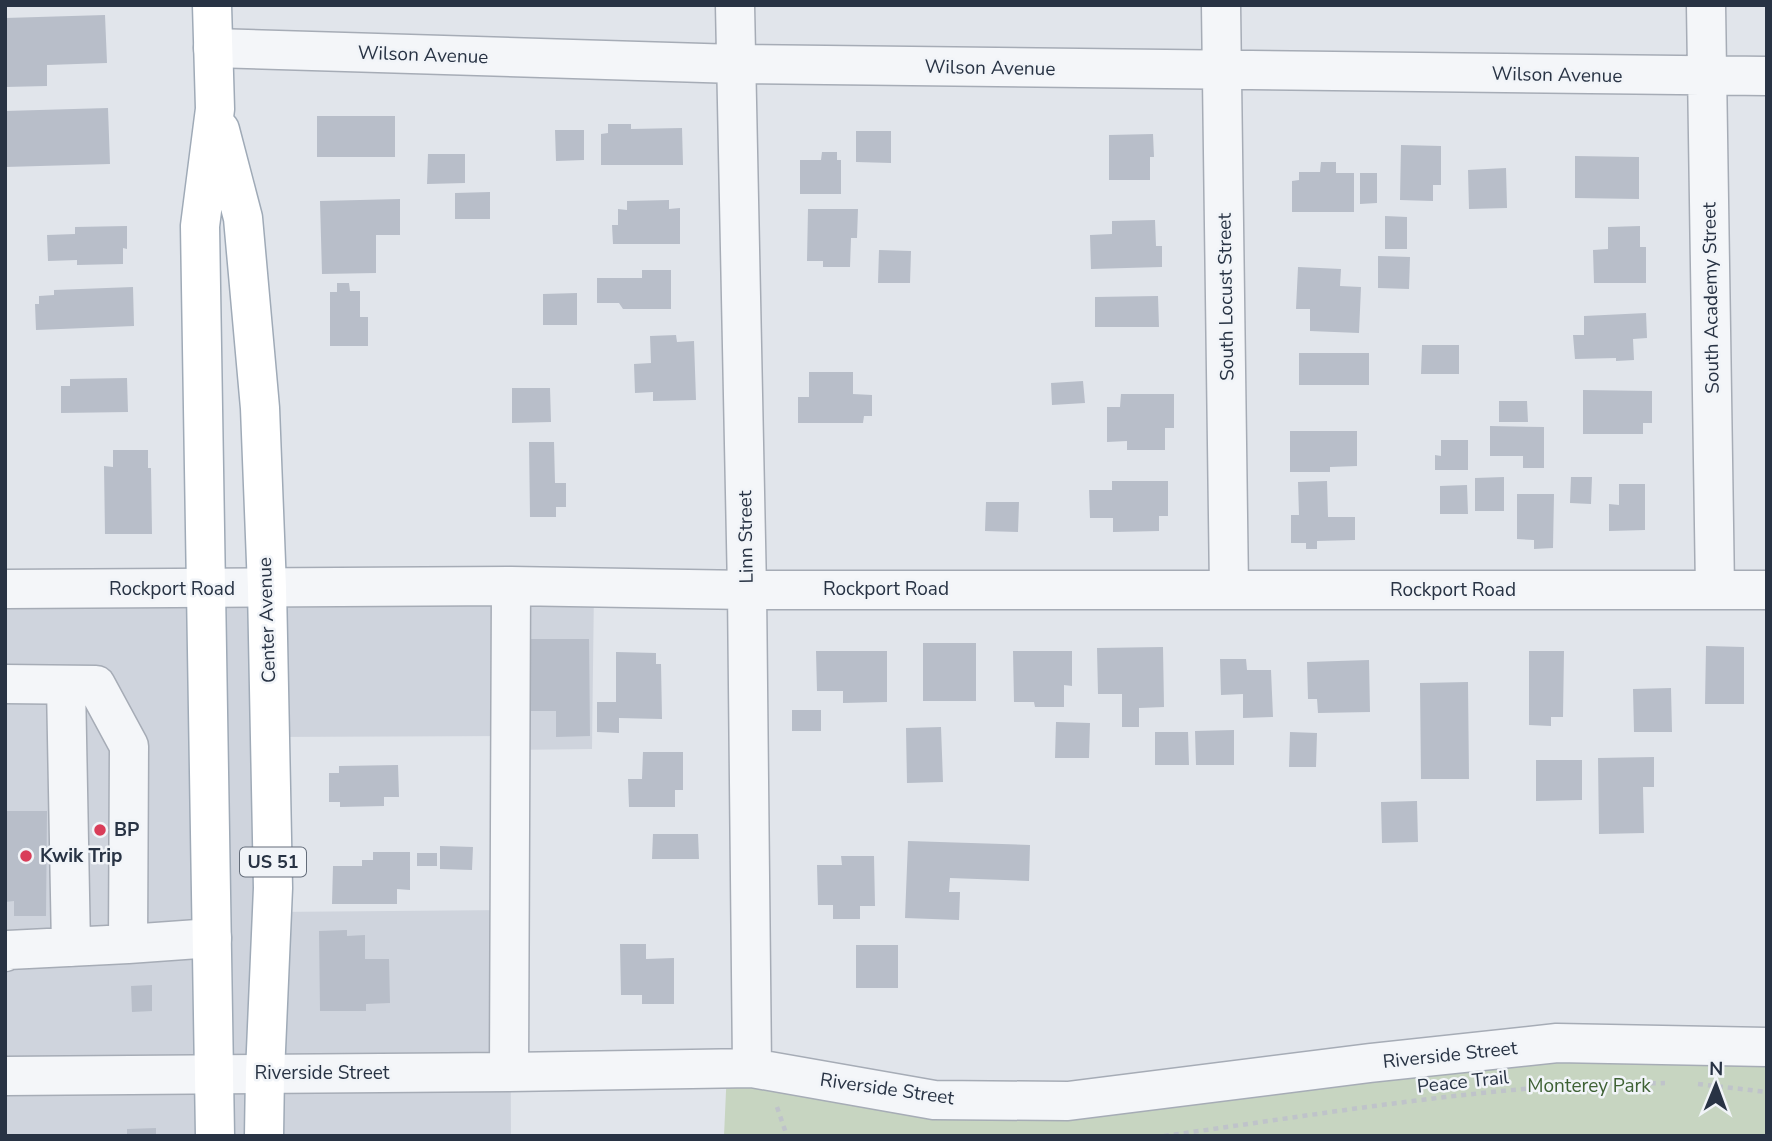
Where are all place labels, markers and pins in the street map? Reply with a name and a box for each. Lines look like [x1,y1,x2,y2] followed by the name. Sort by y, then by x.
[114,817,139,843] place label: BP
[92,822,108,838] marker: BP
[40,843,122,869] place label: Kwik Trip
[18,848,34,864] marker: Kwik Trip

